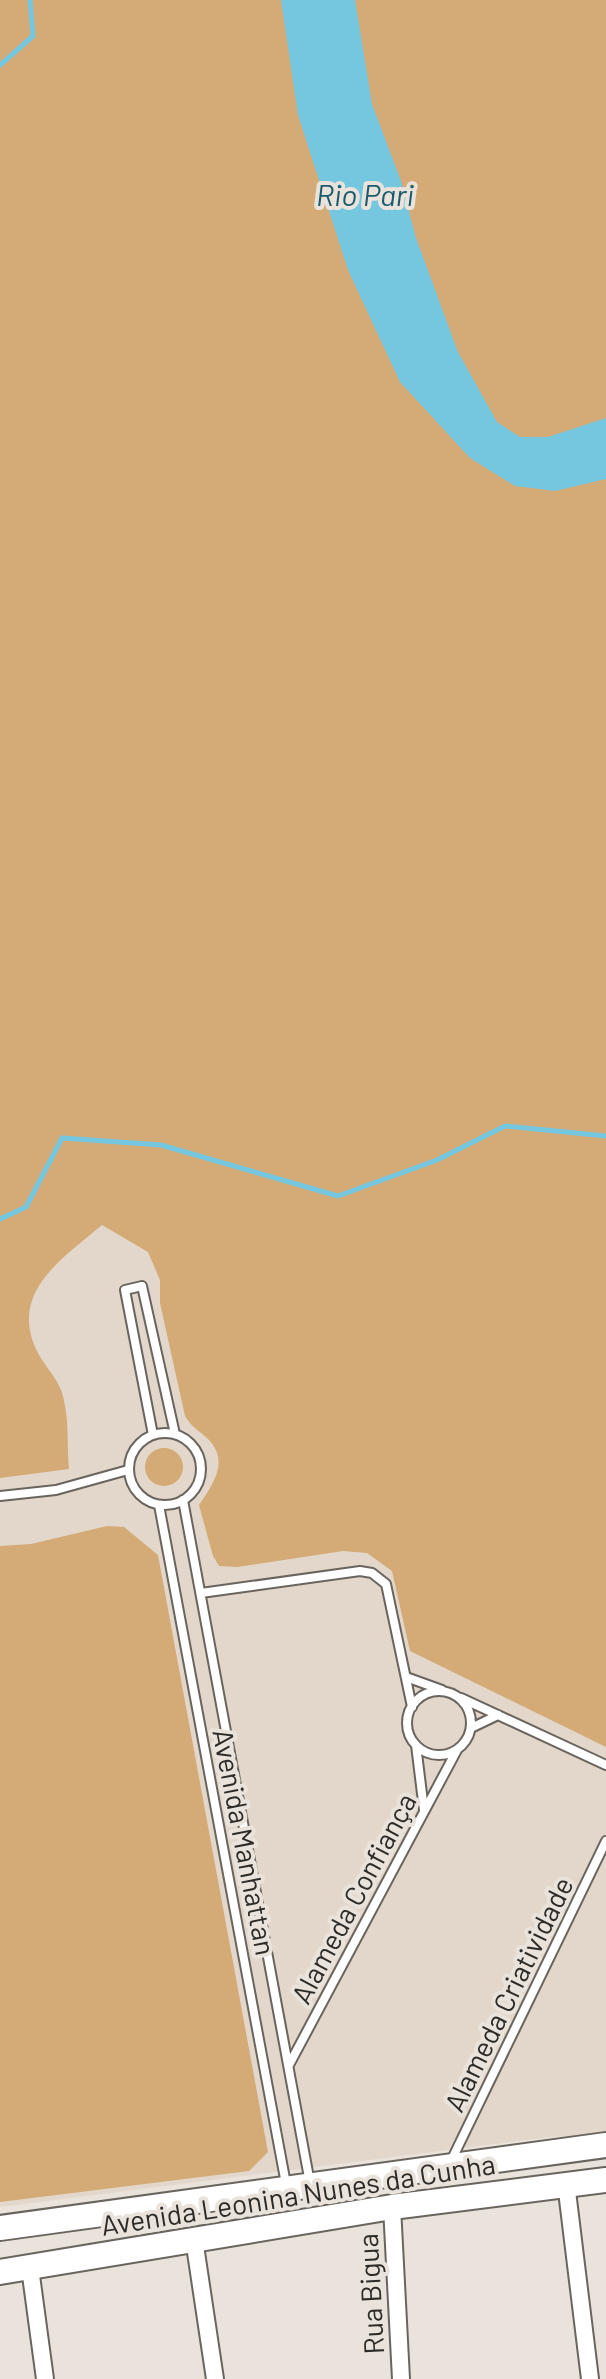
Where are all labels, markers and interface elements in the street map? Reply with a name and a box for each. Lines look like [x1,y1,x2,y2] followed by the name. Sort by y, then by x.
[316,176,414,212] water label: Rio Pari
[206,1726,284,1958] street label: Avenida Manhattan
[283,1787,423,2009] street label: Alameda Confiança
[436,1871,580,2117] street label: Alameda Criatividade
[98,2146,498,2242] street label: Avenida Leonina Nunes da Cunha
[350,2233,390,2355] street label: Rua Bigua

